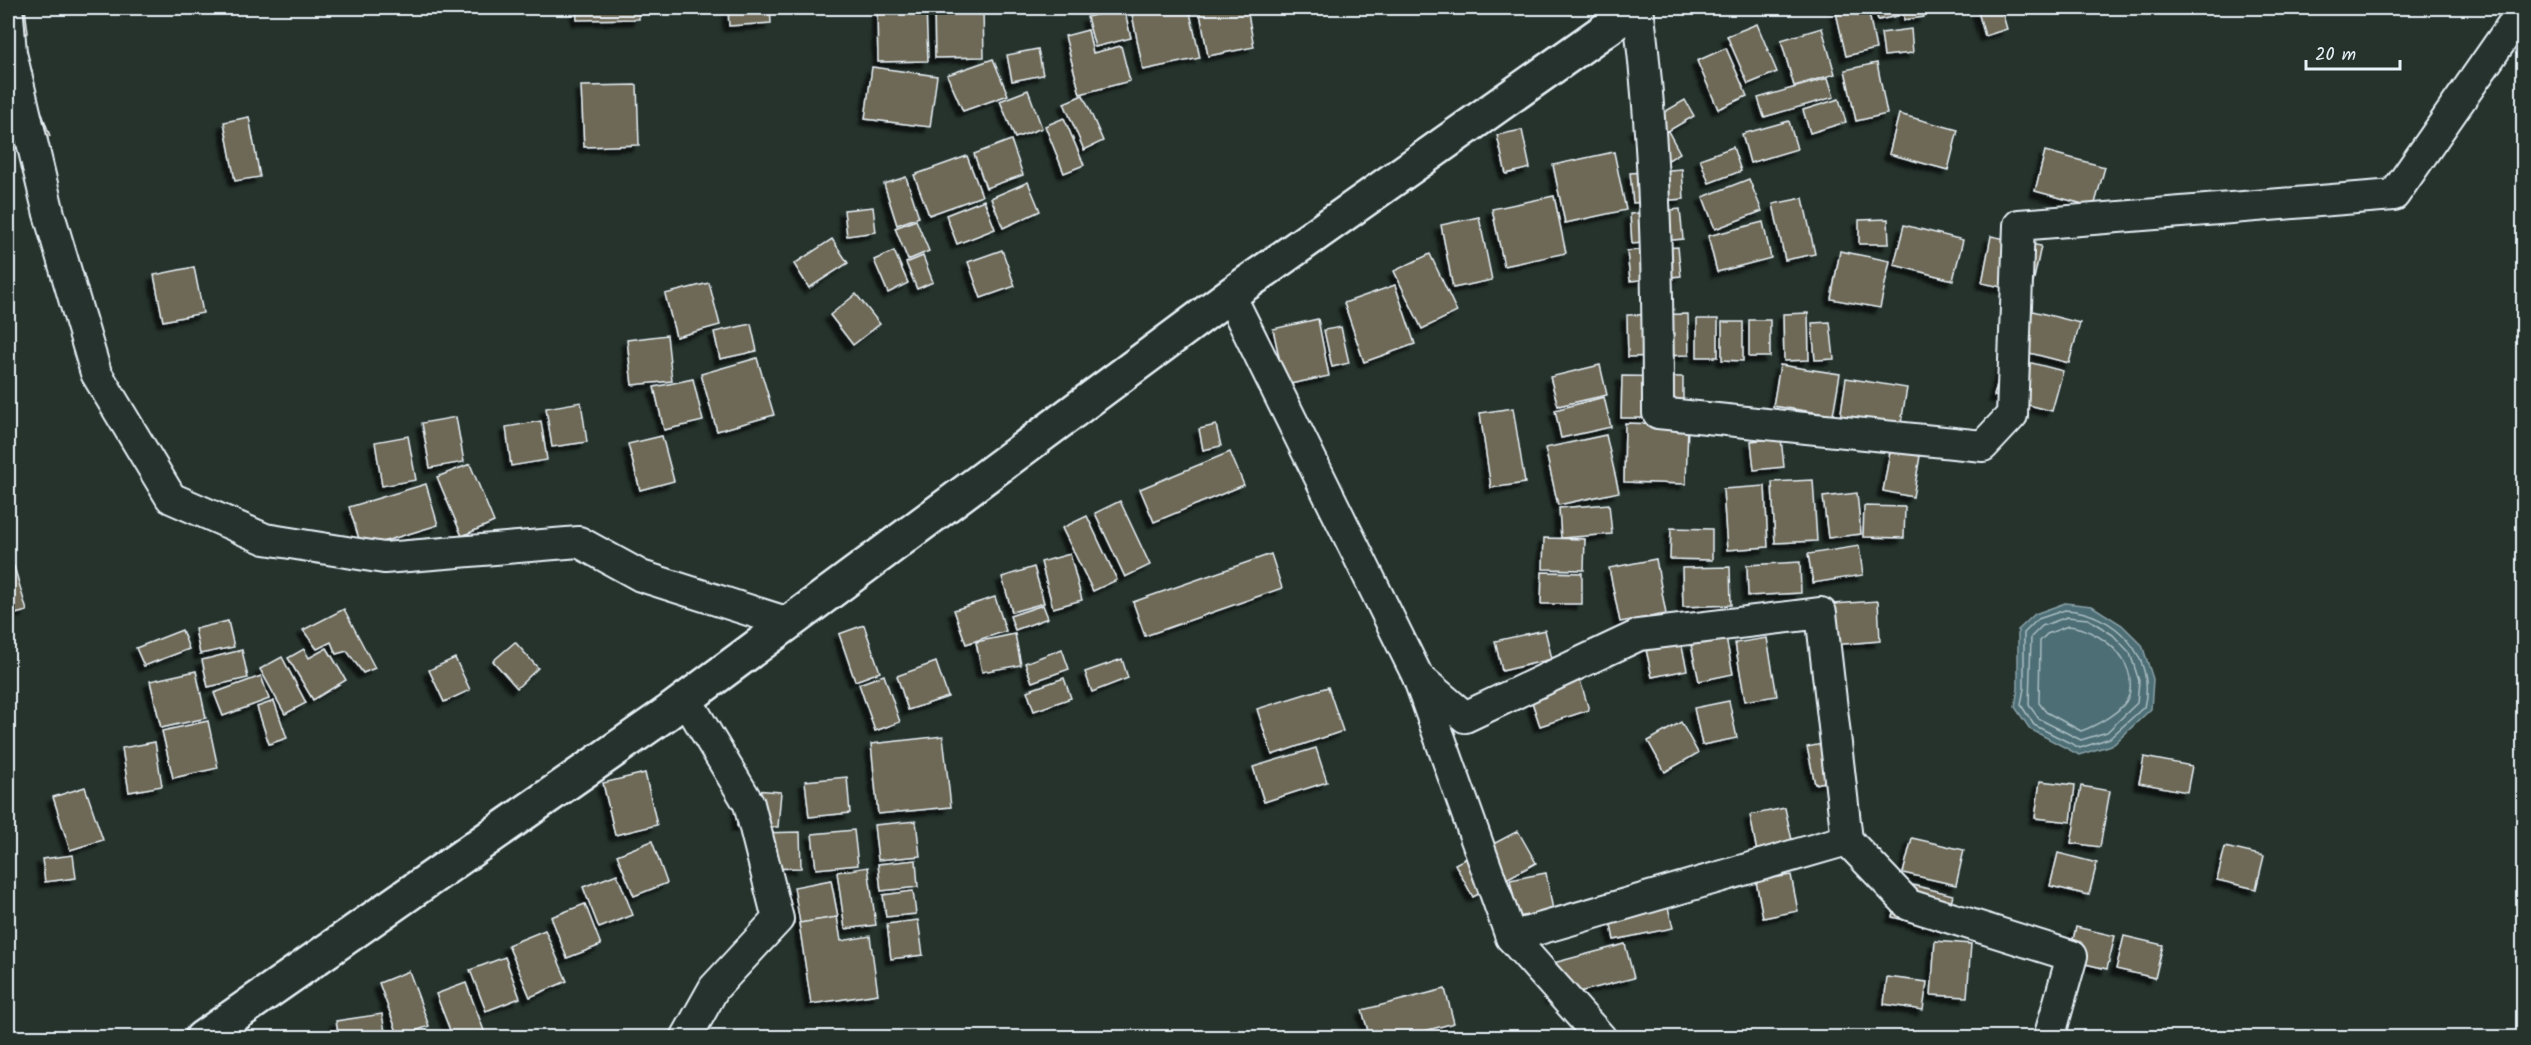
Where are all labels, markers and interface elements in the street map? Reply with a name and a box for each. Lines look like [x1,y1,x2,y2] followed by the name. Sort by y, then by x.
[2306,33,2400,71] scale bar
[2315,41,2356,70] text: 20 m

